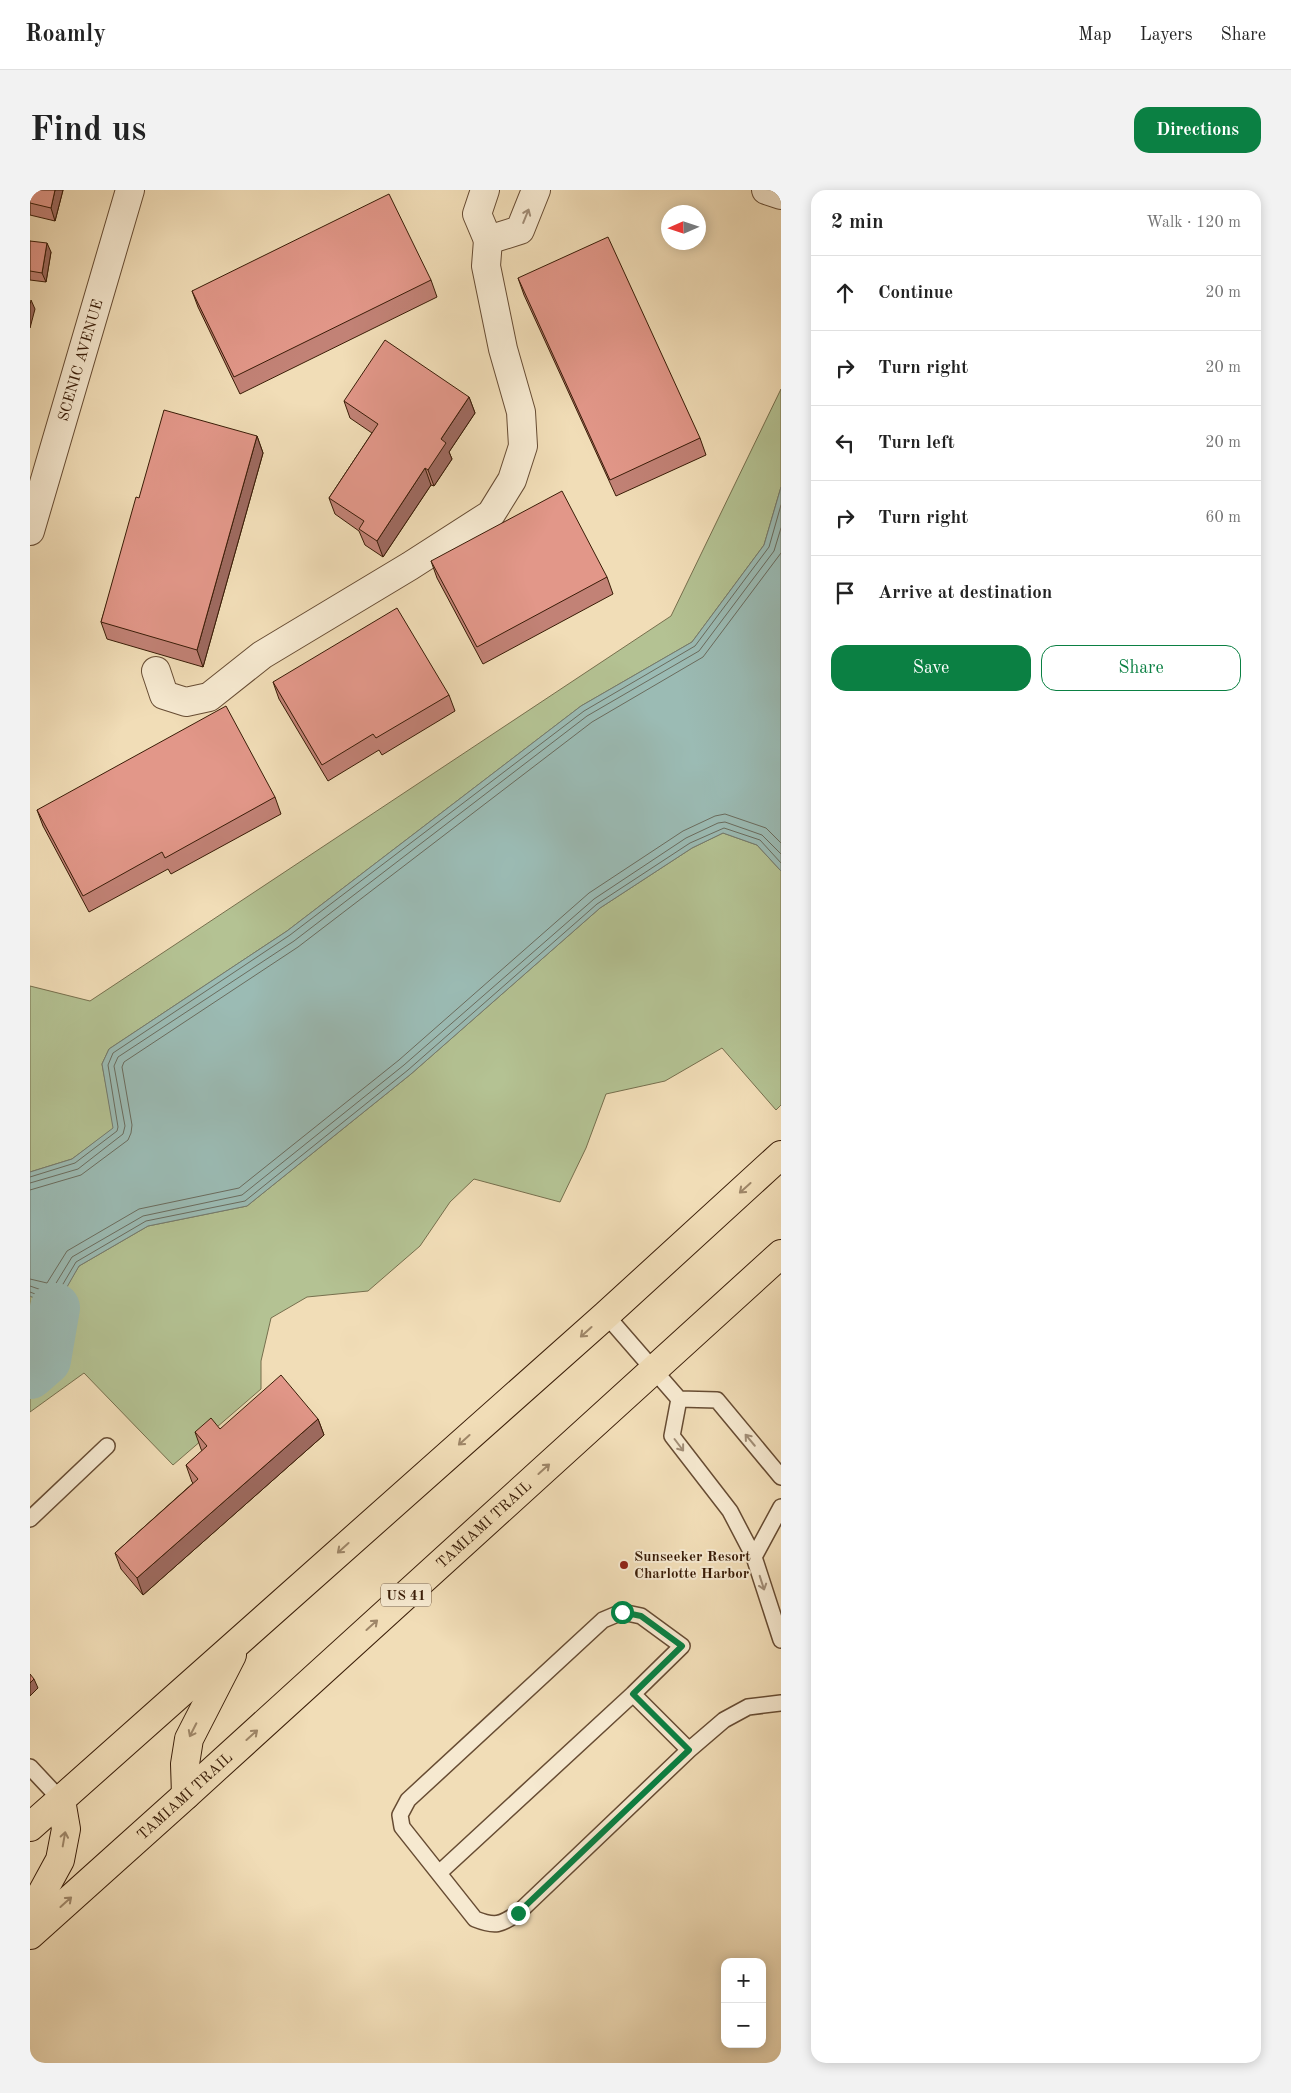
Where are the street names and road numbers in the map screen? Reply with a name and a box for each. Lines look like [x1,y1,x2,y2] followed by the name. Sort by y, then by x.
[57,298,106,423] street label: SCENIC AVENUE
[434,1479,535,1572] street label: TAMIAMI TRAIL
[381,1584,431,1606] road number: US 41
[135,1750,236,1844] street label: TAMIAMI TRAIL

